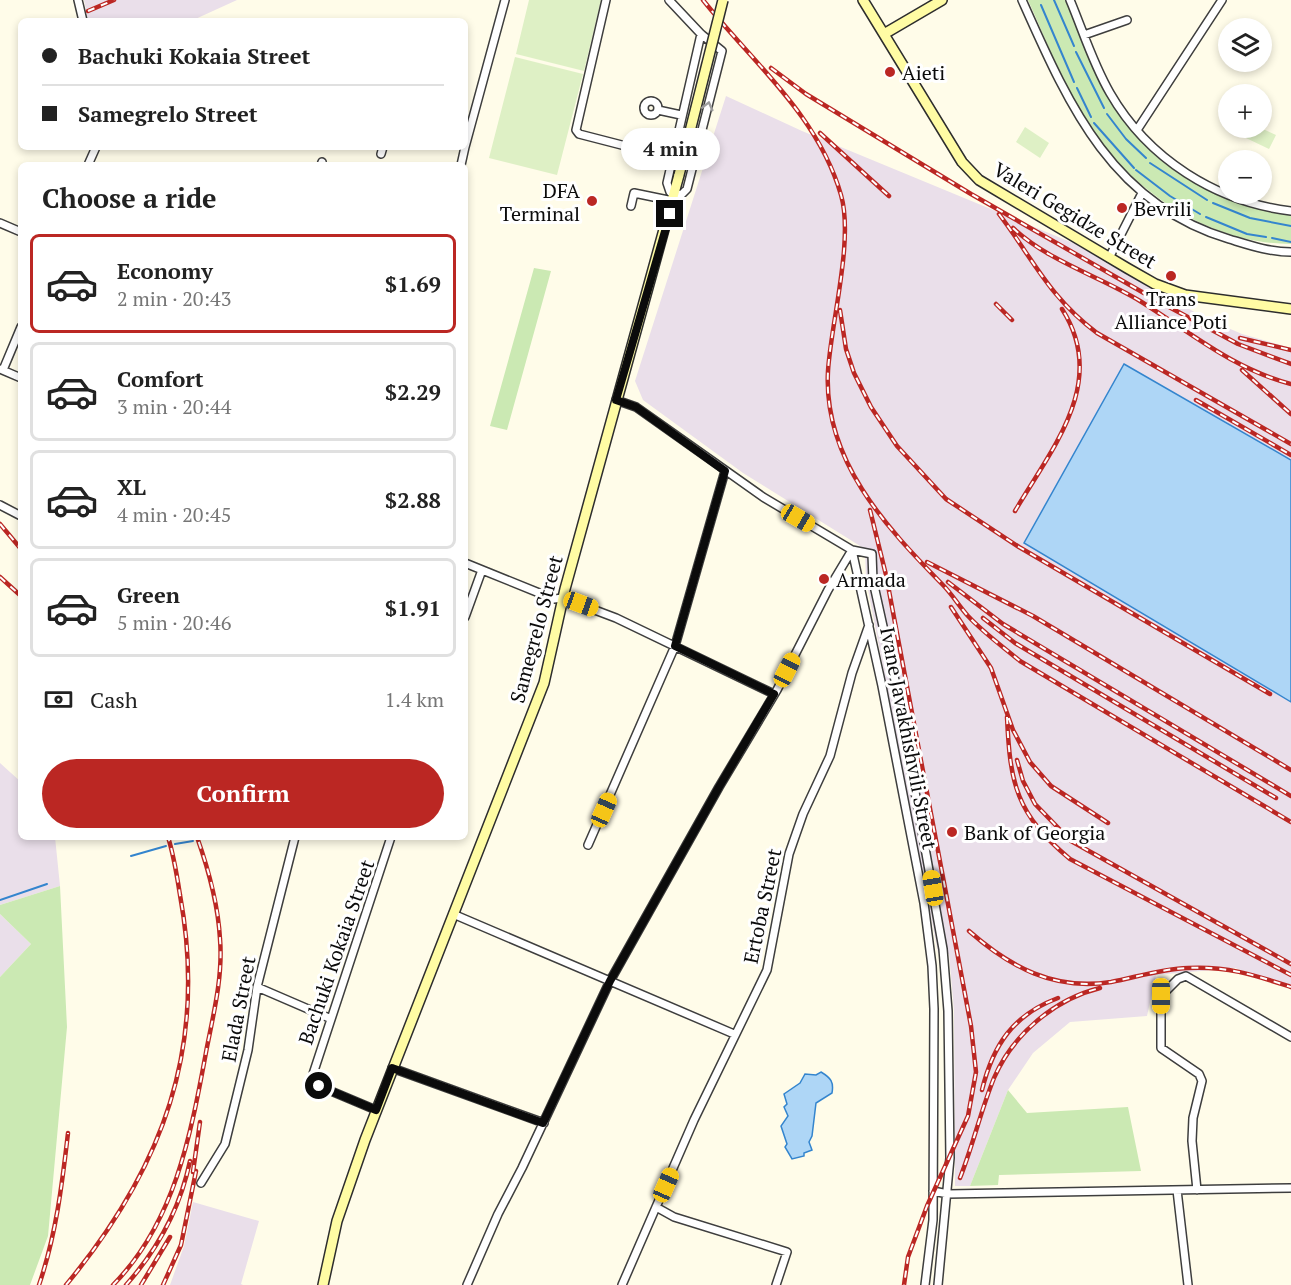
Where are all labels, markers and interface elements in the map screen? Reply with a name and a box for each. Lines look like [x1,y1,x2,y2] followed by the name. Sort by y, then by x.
[1218,18,1272,204] map controls
[1218,18,1272,72] button: layers
[78,41,310,70] text: Bachuki Kokaia Street
[902,59,945,86] place label: Aieti
[883,65,897,79] marker: Aieti
[1218,84,1272,138] button: +
[78,99,258,128] text: Samegrelo Street
[701,101,714,111] one-way arrow
[620,127,720,169] callout: 4 min
[643,135,698,162] text: 4 min
[1218,150,1272,204] button: −
[988,156,1162,275] street label: Valeri Gegidze Street
[500,177,580,227] place label: DFA Terminal
[42,180,217,216] text: Choose a ride
[585,194,599,208] marker: DFA Terminal
[1134,195,1192,222] place label: Bevrili
[656,200,683,227] route end
[1115,201,1129,215] marker: Bevrili
[117,256,213,285] text: Economy
[45,257,99,311] icon: car
[385,269,441,298] text: $1.69
[1164,269,1178,283] marker: Trans Alliance Poti
[117,285,231,312] text: 2 min · 20:43
[1114,285,1228,335] place label: Trans Alliance Poti
[117,364,203,393] text: Comfort
[45,365,99,419] icon: car
[385,377,441,406] text: $2.29
[117,393,231,420] text: 3 min · 20:44
[117,472,146,501] text: XL
[45,473,99,527] icon: car
[385,485,441,514] text: $2.88
[117,501,231,528] text: 4 min · 20:45
[778,501,818,535] car
[503,552,569,706] street label: Samegrelo Street
[836,566,906,593] place label: Armada
[817,572,831,586] marker: Armada
[117,580,180,609] text: Green
[45,581,99,635] icon: car
[561,589,601,619] car
[385,593,441,622] text: $1.91
[117,609,231,636] text: 5 min · 20:46
[874,624,944,852] street label: Ivane Javakhishvili Street
[771,650,803,690] car
[42,683,75,716] icon: cash
[90,685,138,714] text: Cash
[385,686,444,713] text: 1.4 km
[42,759,444,828] button: Confirm
[588,790,620,830] car
[964,819,1105,846] place label: Bank of Georgia
[945,825,959,839] marker: Bank of Georgia
[737,845,787,966] street label: Ertoba Street
[292,855,381,1048] street label: Bachuki Kokaia Street
[921,869,945,907] car
[215,953,262,1064] street label: Elada Street
[1152,978,1170,1014] car
[305,1072,332,1099] route start
[650,1165,682,1205] car

